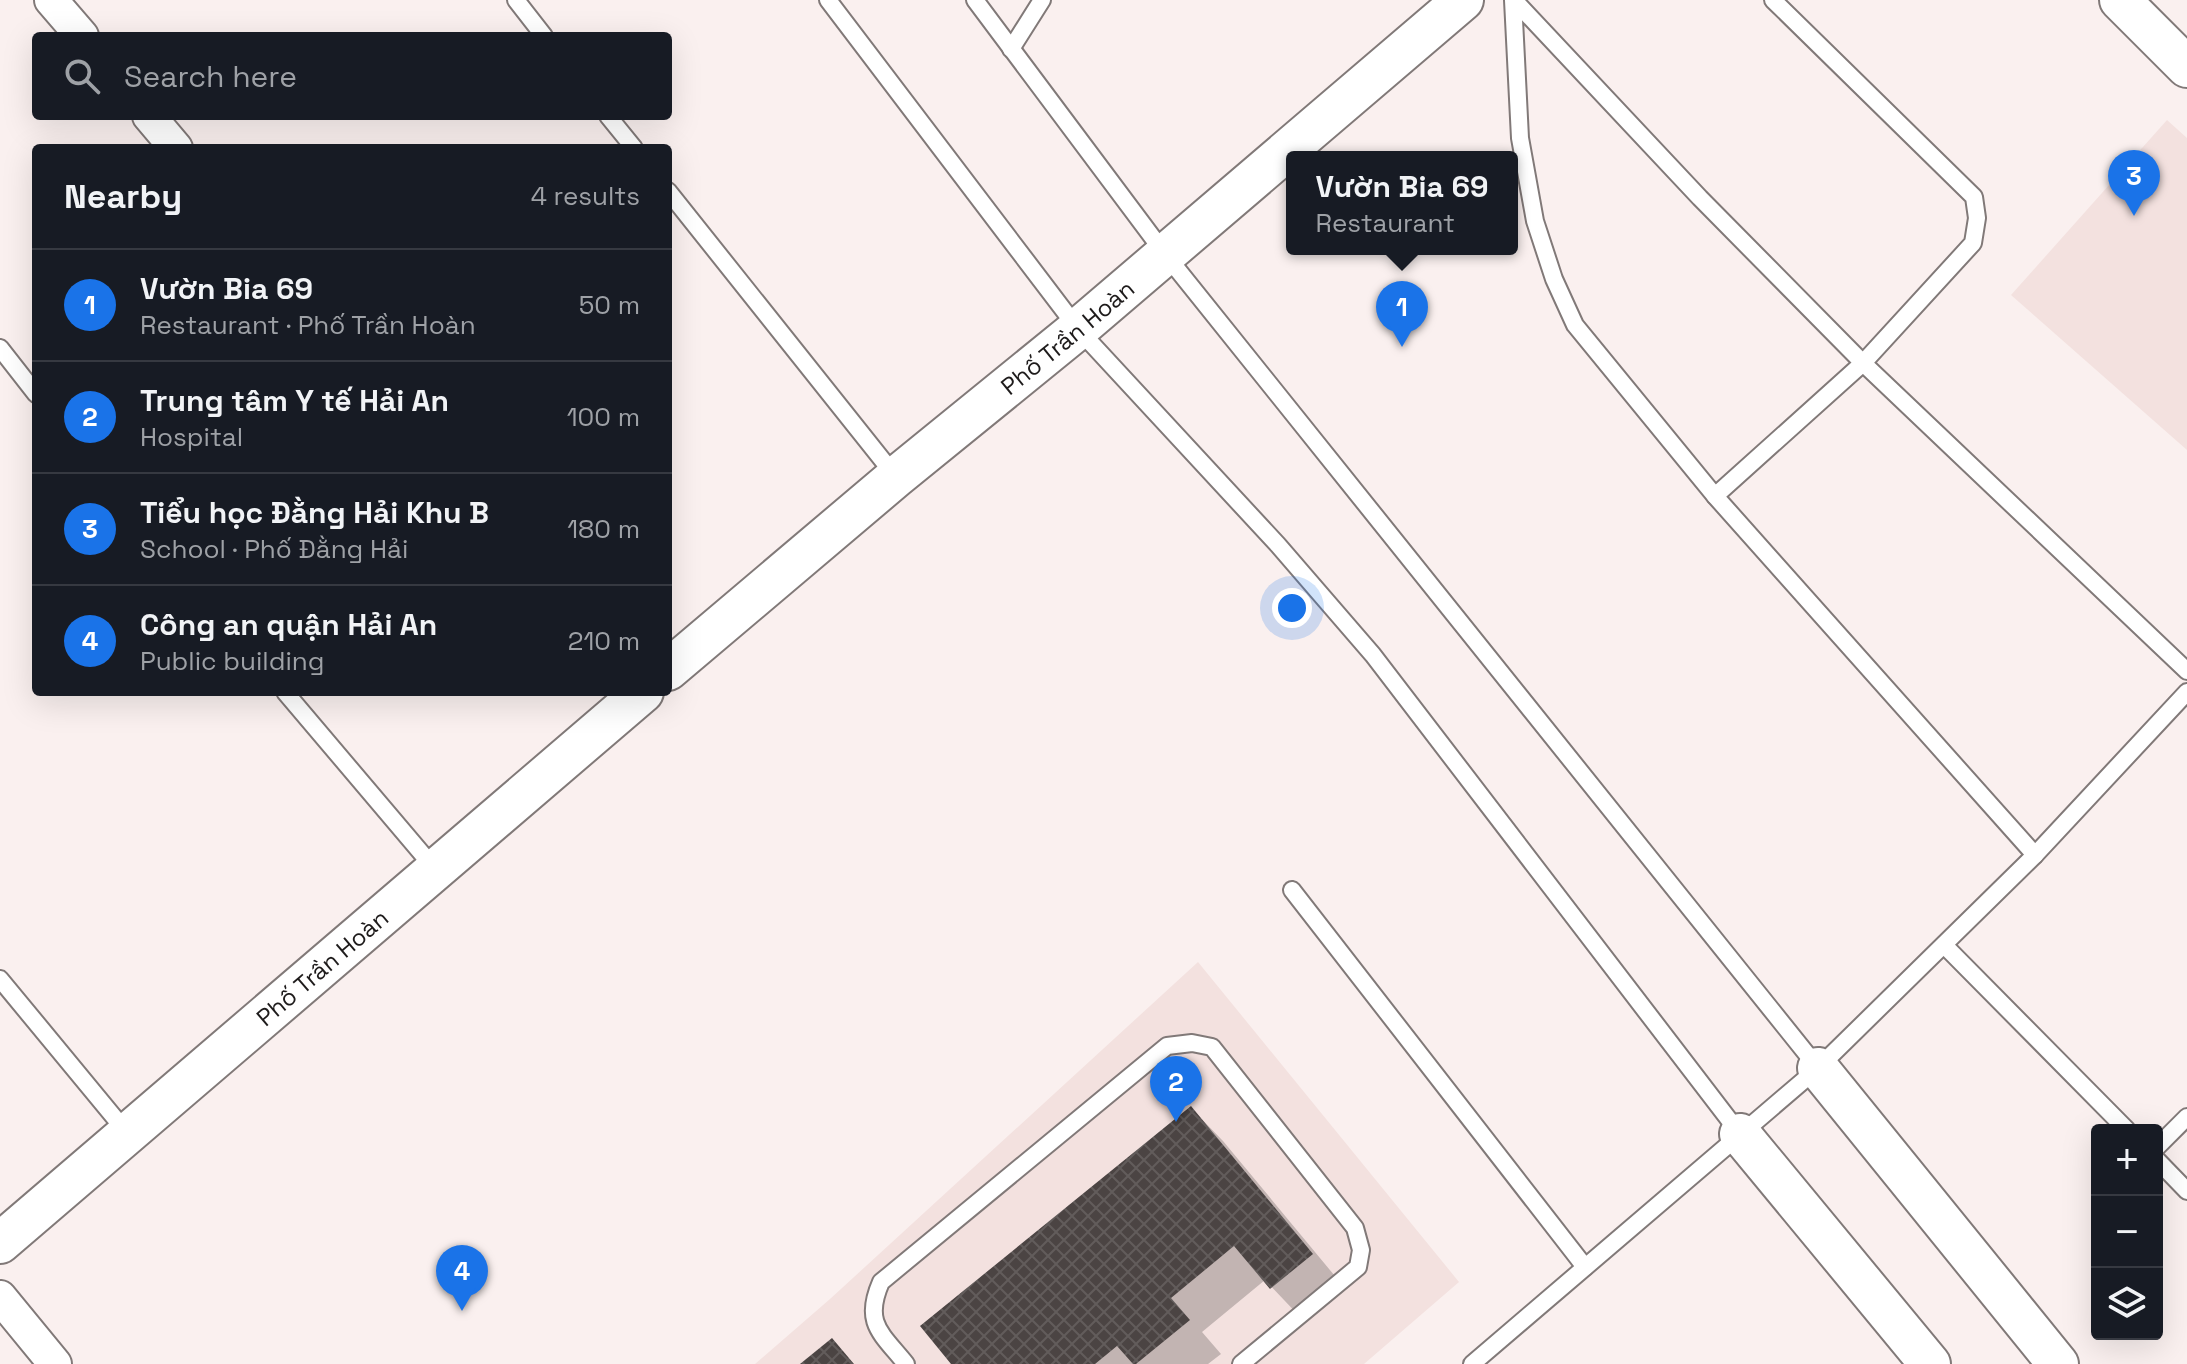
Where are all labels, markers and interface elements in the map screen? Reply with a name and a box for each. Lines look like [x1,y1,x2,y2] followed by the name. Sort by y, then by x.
[32,32,672,120] search box
[60,54,104,98] icon: search
[124,57,297,96] text: Search here
[2108,150,2160,216] pin: 3
[1286,151,1518,255] popup
[1316,167,1488,206] text: Vườn Bia 69
[64,175,182,218] text: Nearby
[531,179,640,213] text: 4 results
[1316,206,1455,240] text: Restaurant
[140,269,313,308] text: Vườn Bia 69
[994,272,1140,401] street label: Phố Trần Hoàn
[1376,281,1428,347] pin: 1
[84,288,96,322] text: 1
[579,288,640,322] text: 50 m
[140,308,476,342] text: Restaurant · Phố Trần Hoàn
[140,381,449,420] text: Trung tâm Y tế Hải An
[82,400,98,434] text: 2
[567,400,640,434] text: 100 m
[140,420,243,454] text: Hospital
[140,493,489,532] text: Tiểu học Đằng Hải Khu B
[82,512,98,546] text: 3
[567,512,640,546] text: 180 m
[140,532,408,566] text: School · Phố Đằng Hải
[1272,588,1312,628] your location
[140,605,437,644] text: Công an quận Hải An
[82,624,98,658] text: 4
[568,624,640,658] text: 210 m
[140,644,324,678] text: Public building
[249,902,394,1032] street label: Phố Trần Hoàn
[1150,1056,1202,1122] pin: 2
[2091,1124,2163,1340] map controls
[2091,1124,2163,1196] button: +
[2091,1196,2163,1268] button: −
[436,1245,488,1311] pin: 4
[2091,1268,2163,1340] button: layers

